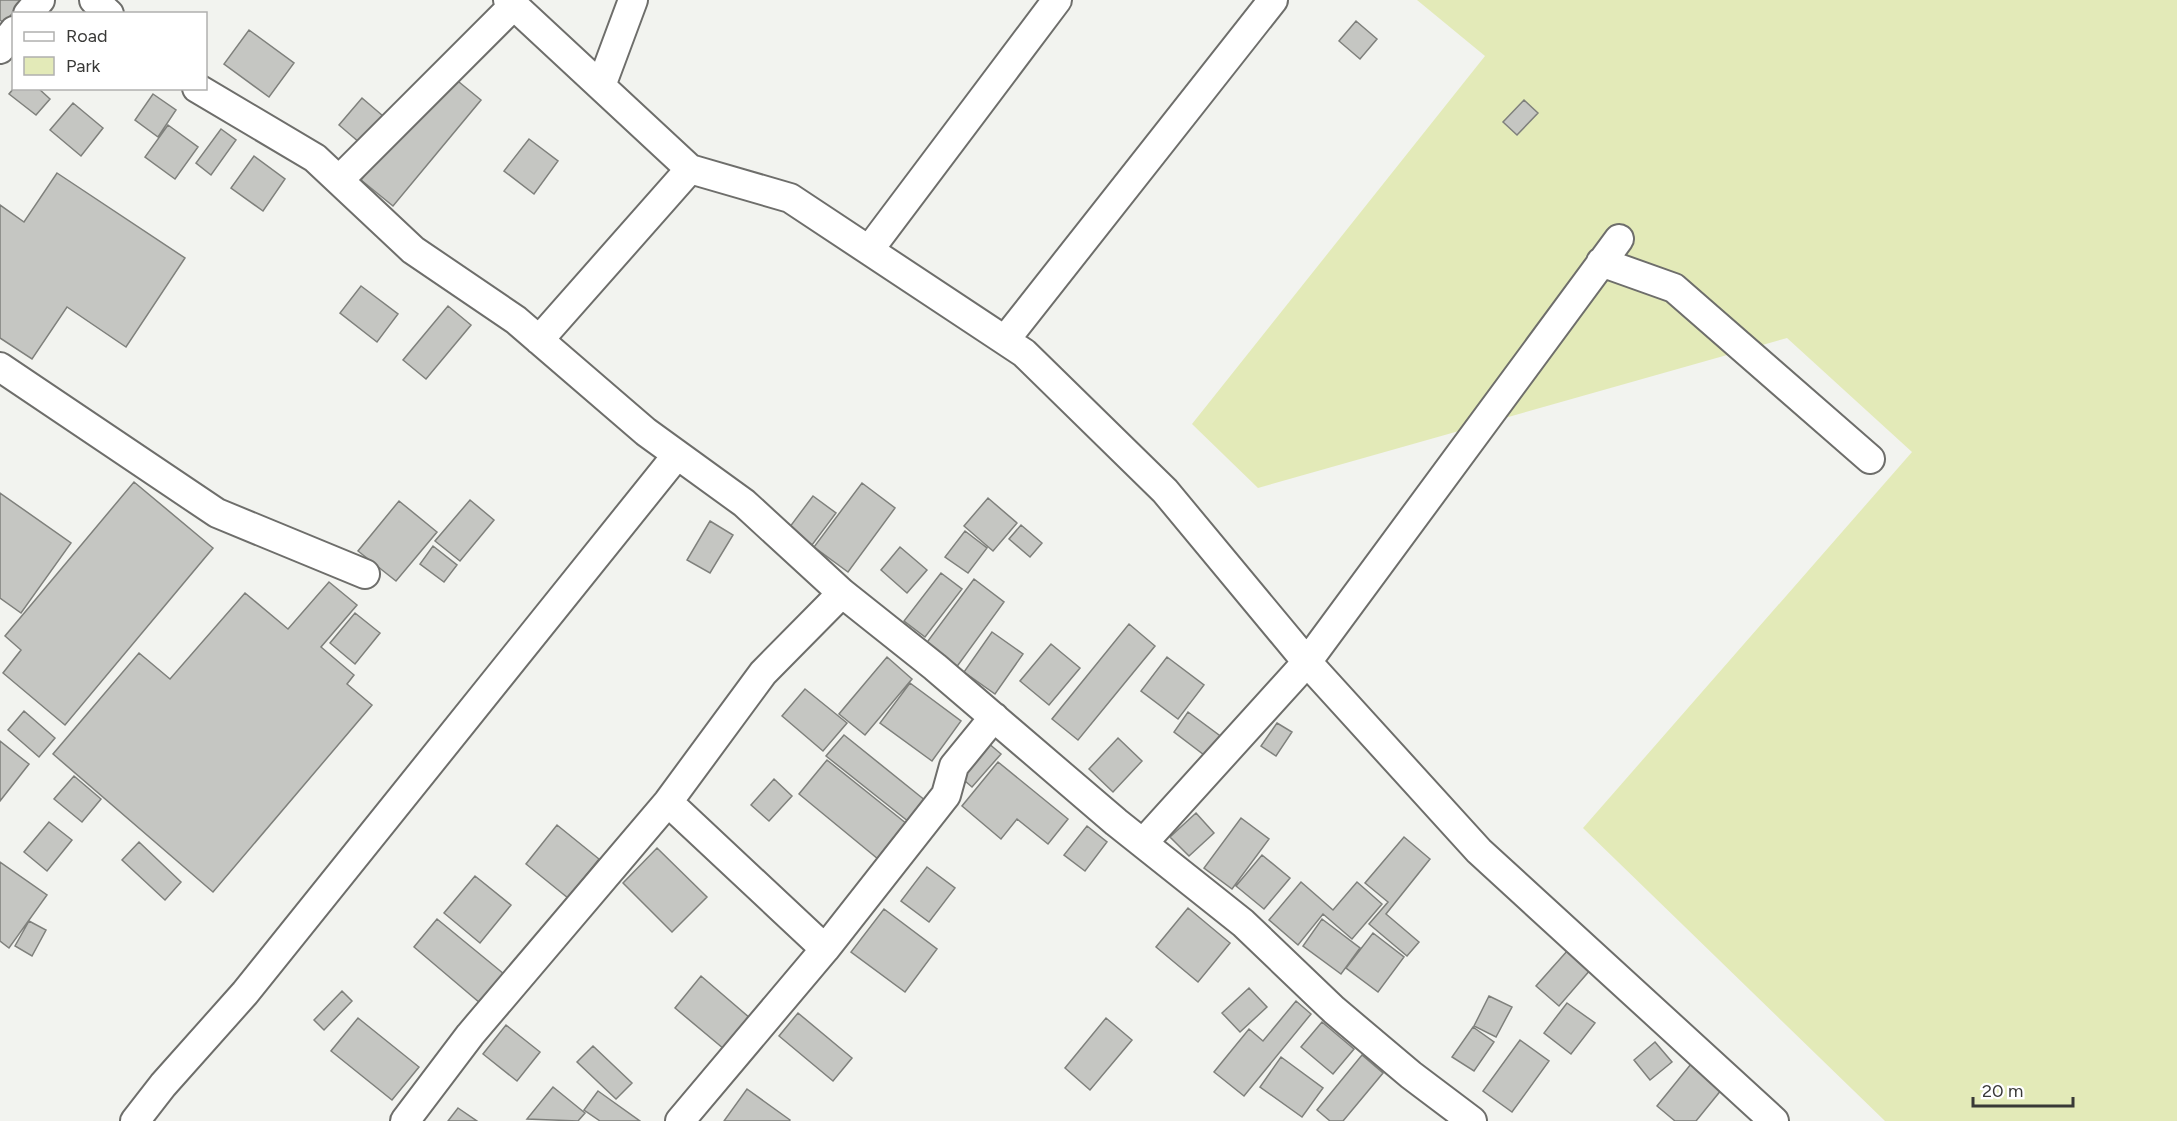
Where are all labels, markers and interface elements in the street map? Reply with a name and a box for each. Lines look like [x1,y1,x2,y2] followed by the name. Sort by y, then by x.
[12,12,207,90] legend
[66,25,107,47] text: Road
[66,55,101,77] text: Park
[1973,1070,2074,1108] scale bar
[1982,1080,2023,1102] text: 20 m

